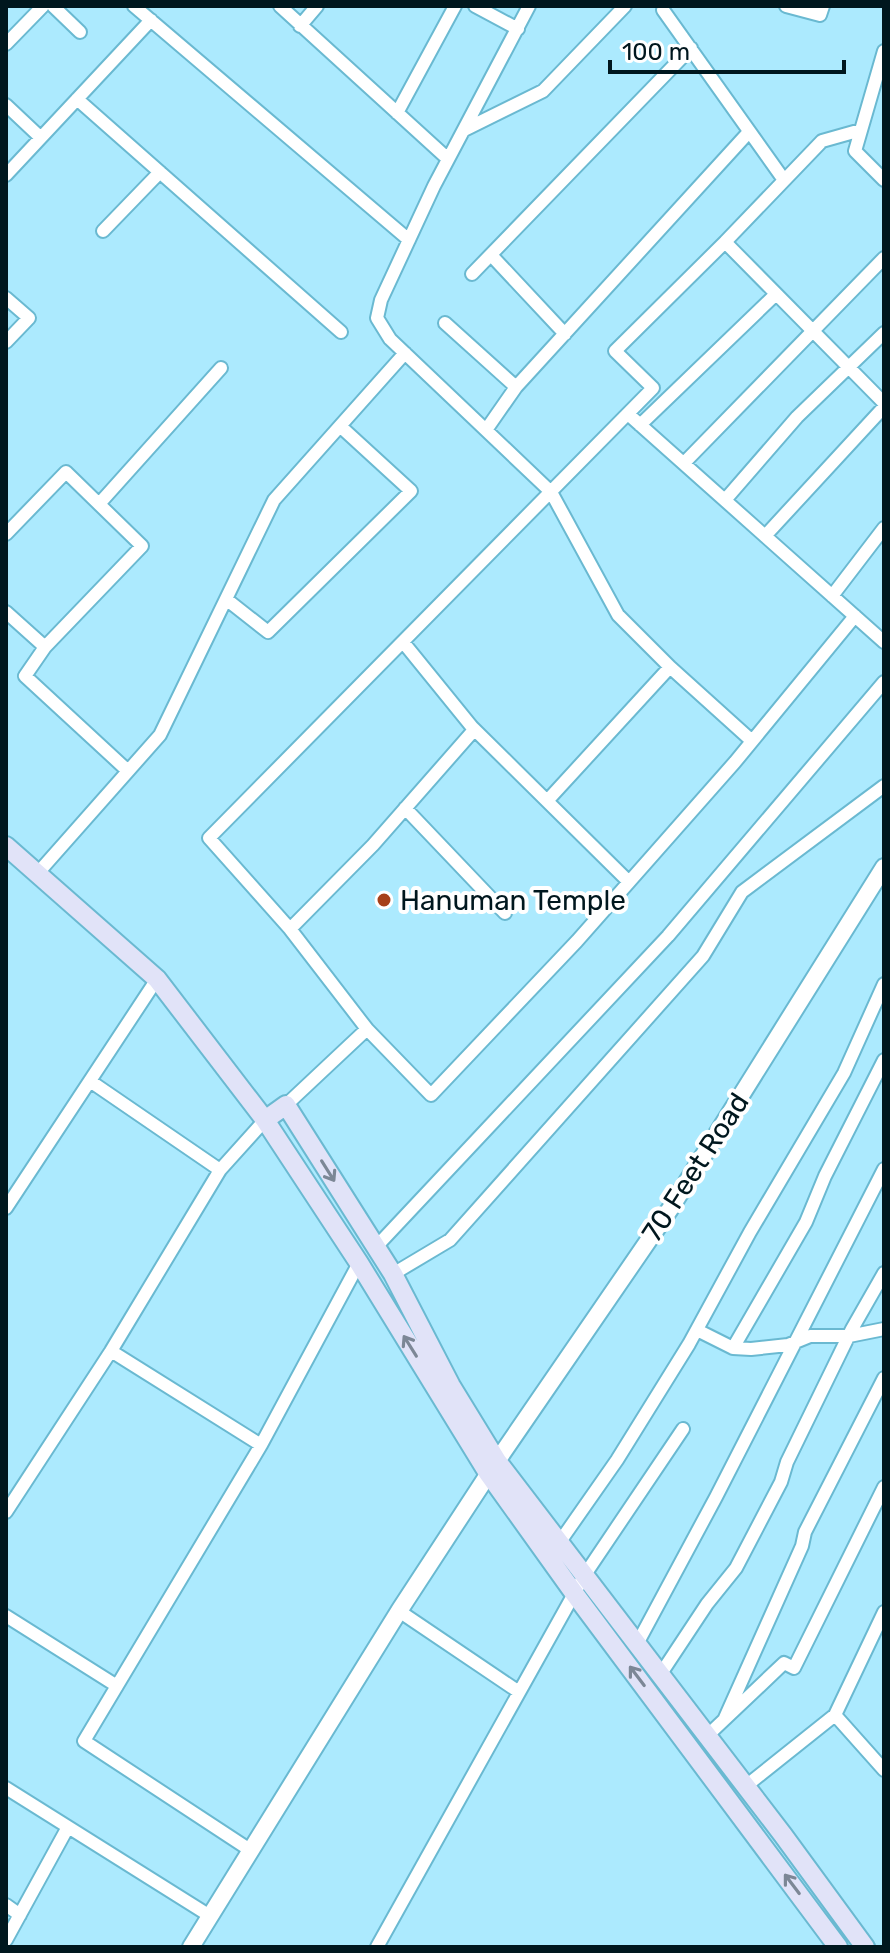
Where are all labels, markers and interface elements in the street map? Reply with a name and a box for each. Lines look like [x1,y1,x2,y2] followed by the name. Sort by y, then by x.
[610,24,844,74] scale bar
[622,38,690,66] text: 100 m
[400,884,626,917] place label: Hanuman Temple
[375,891,393,909] marker: Hanuman Temple
[635,1087,756,1248] street label: 70 Feet Road
[319,1159,336,1181] one-way arrow
[402,1336,419,1358] one-way arrow
[628,1666,645,1687] one-way arrow
[784,1874,800,1896] one-way arrow

